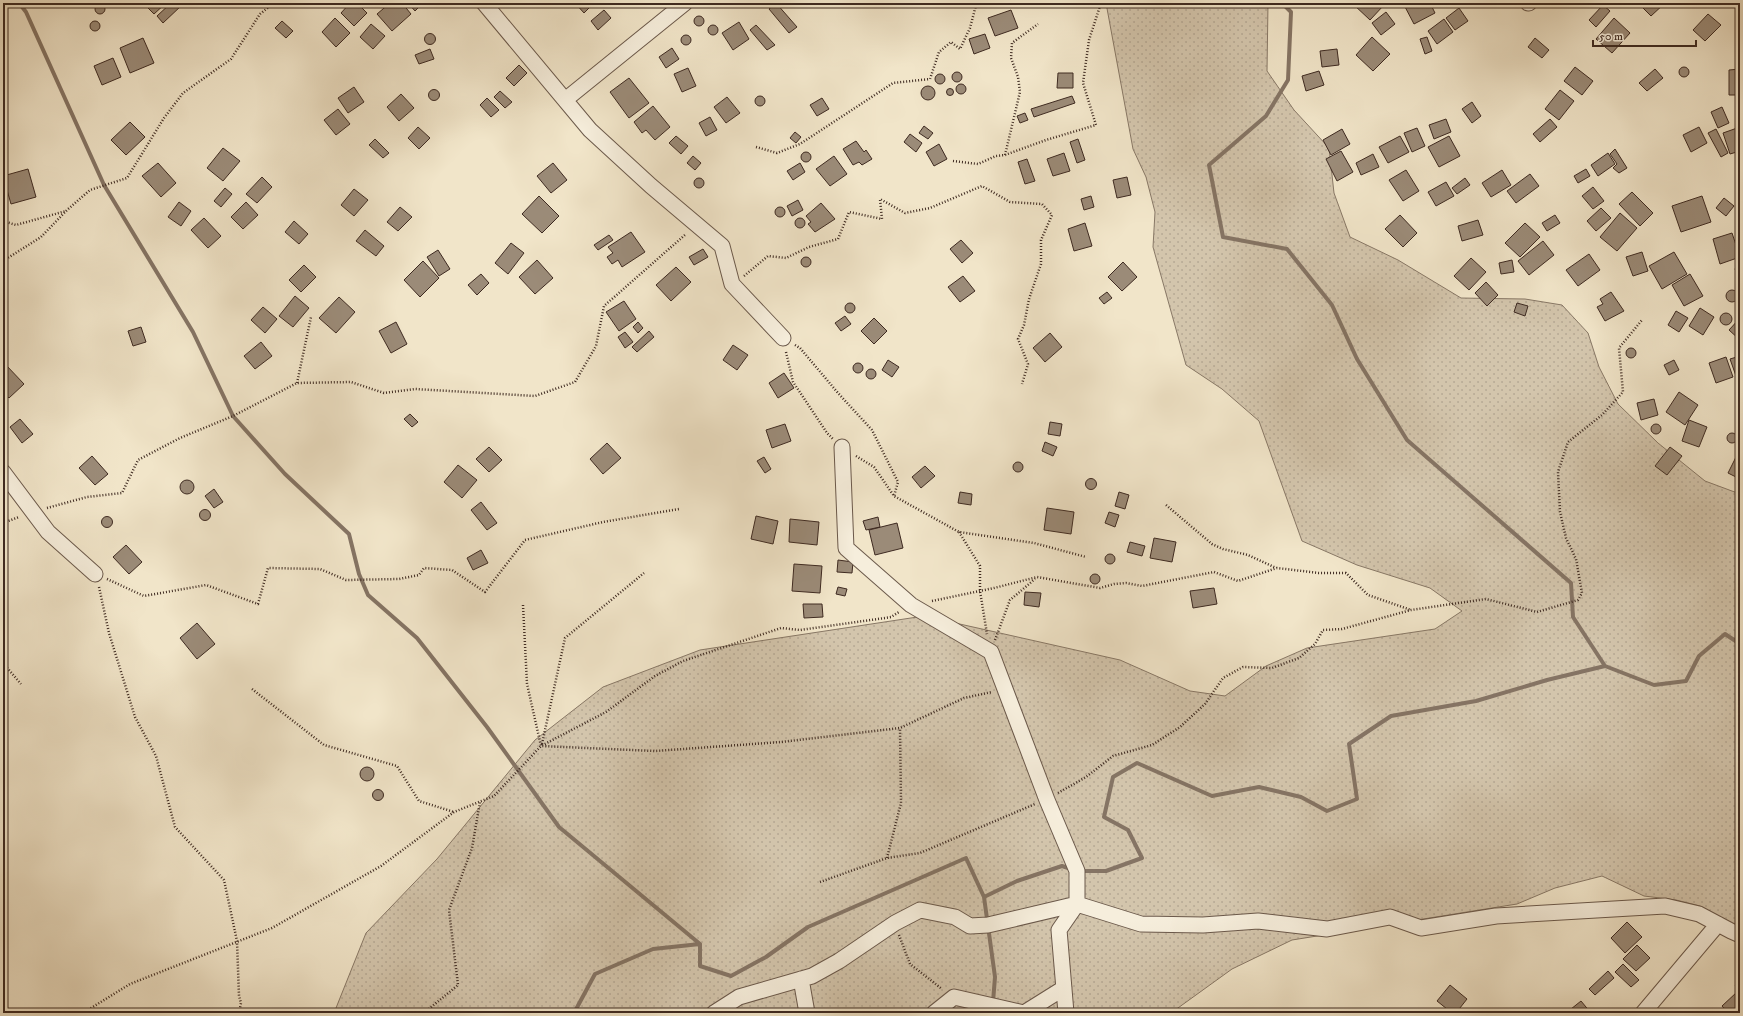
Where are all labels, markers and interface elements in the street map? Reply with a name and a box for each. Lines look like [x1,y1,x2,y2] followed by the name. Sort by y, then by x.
[1593,22,1696,48] scale bar
[1599,29,1623,44] text: 50 m

